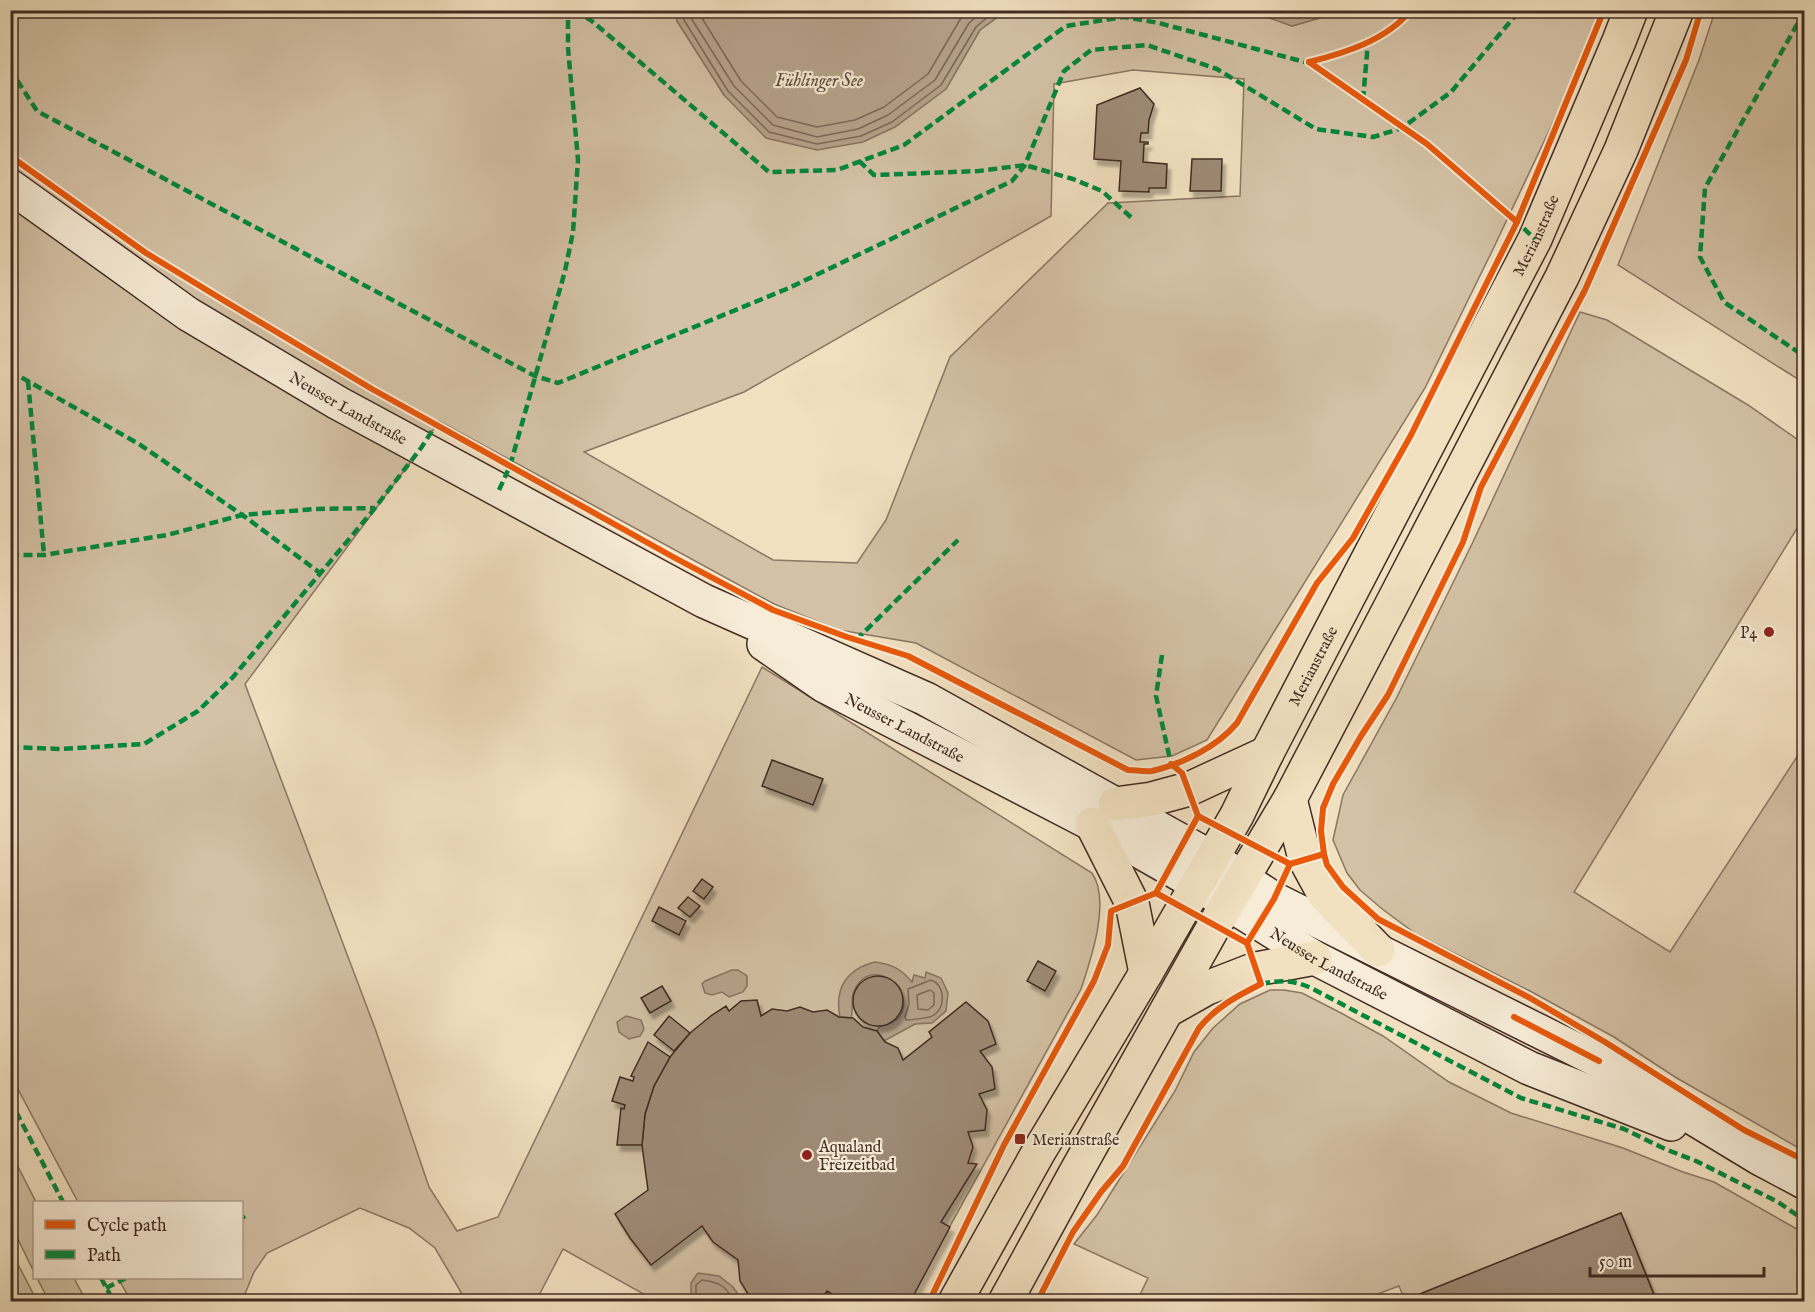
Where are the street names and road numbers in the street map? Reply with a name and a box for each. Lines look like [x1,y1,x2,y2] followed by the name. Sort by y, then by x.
[1509,192,1565,280] street label: Merianstraße
[285,368,410,450] street label: Neusser Landstraße
[1285,623,1343,710] street label: Merianstraße
[841,690,967,768] street label: Neusser Landstraße
[1266,924,1391,1006] street label: Neusser Landstraße

